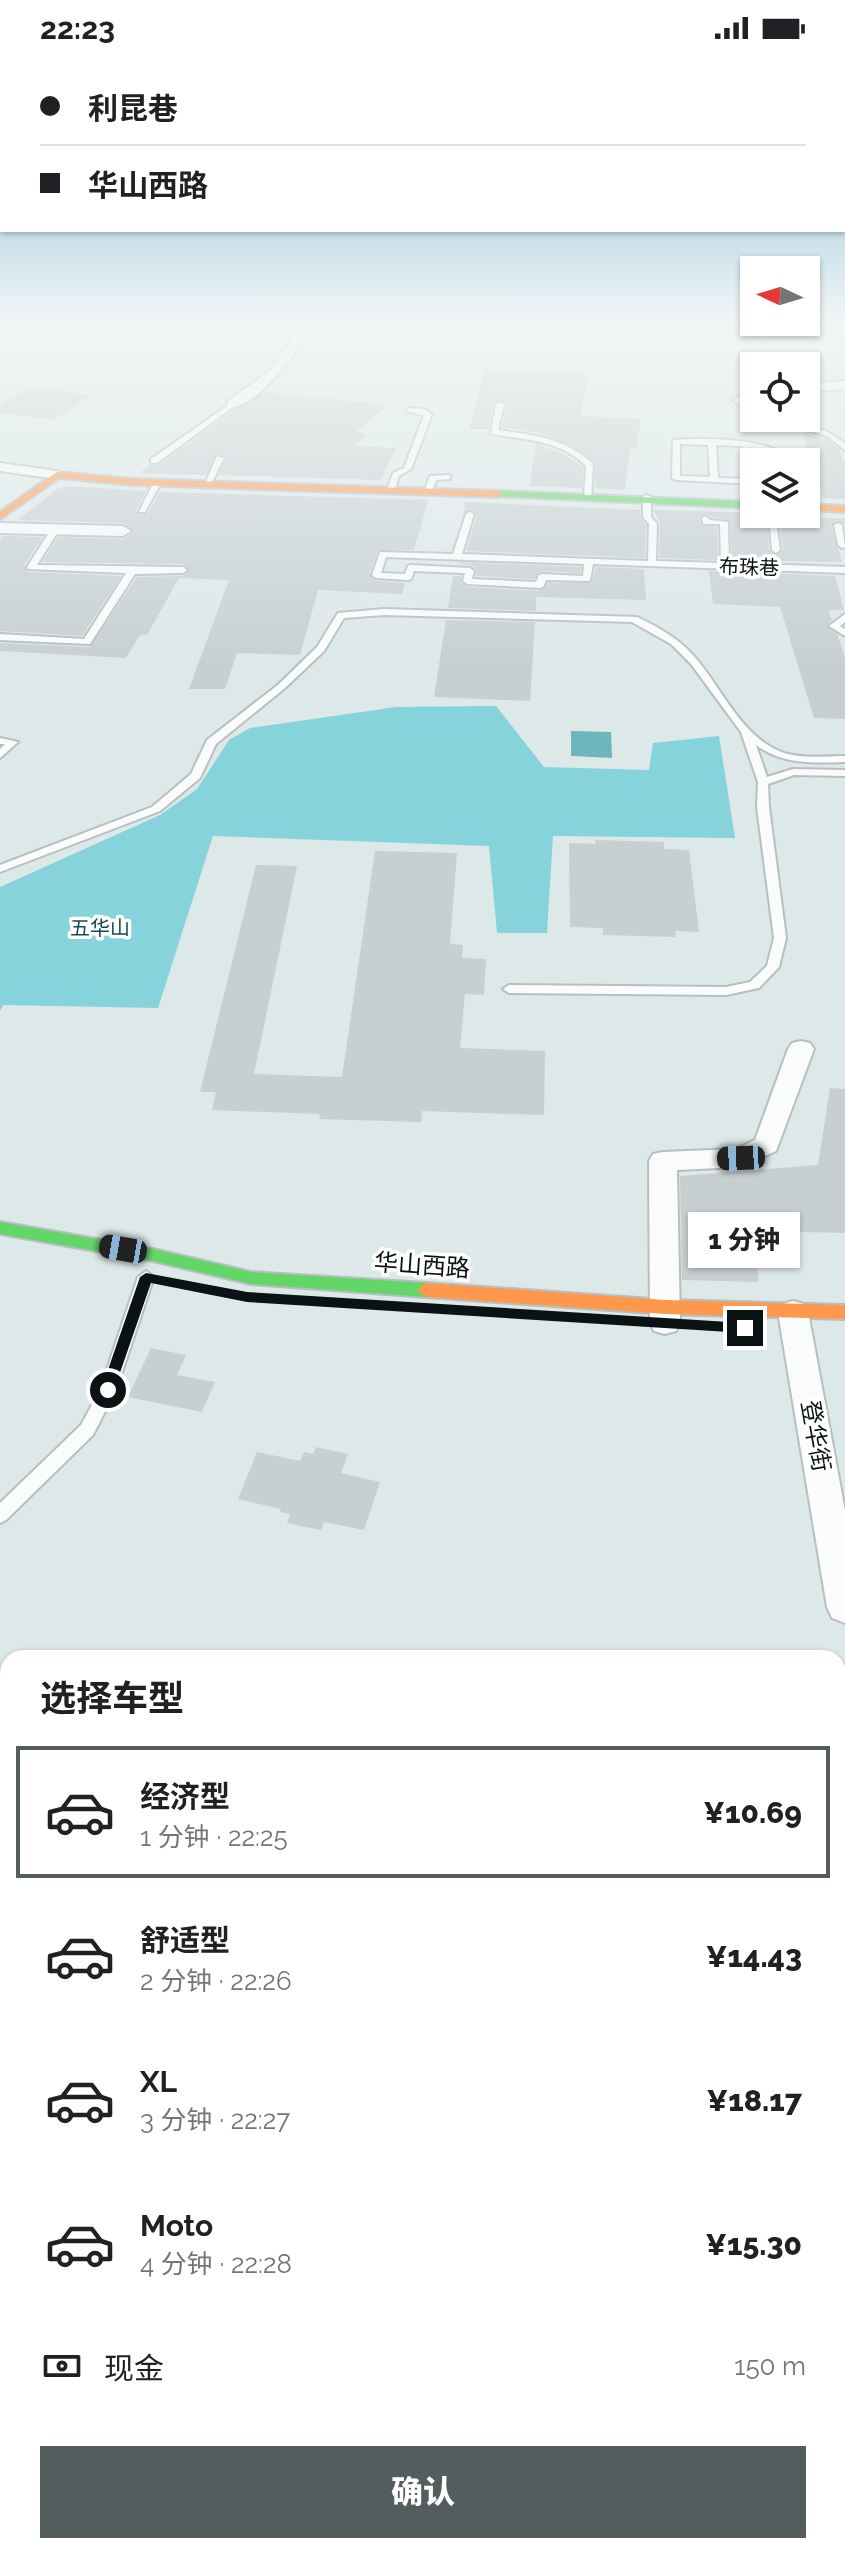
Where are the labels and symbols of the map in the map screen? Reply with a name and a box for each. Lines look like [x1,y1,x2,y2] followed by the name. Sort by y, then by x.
[740,256,820,336] north arrow
[719,554,779,580] street label: 布珠巷
[70,916,130,940] park label: 五华山
[717,1145,765,1171] car
[689,1212,801,1268] callout: 1 分钟
[97,1233,149,1265] car
[373,1247,471,1283] street label: 华山西路
[727,1310,763,1346] route end
[90,1372,126,1408] route start
[795,1398,837,1474] street label: 登华街

